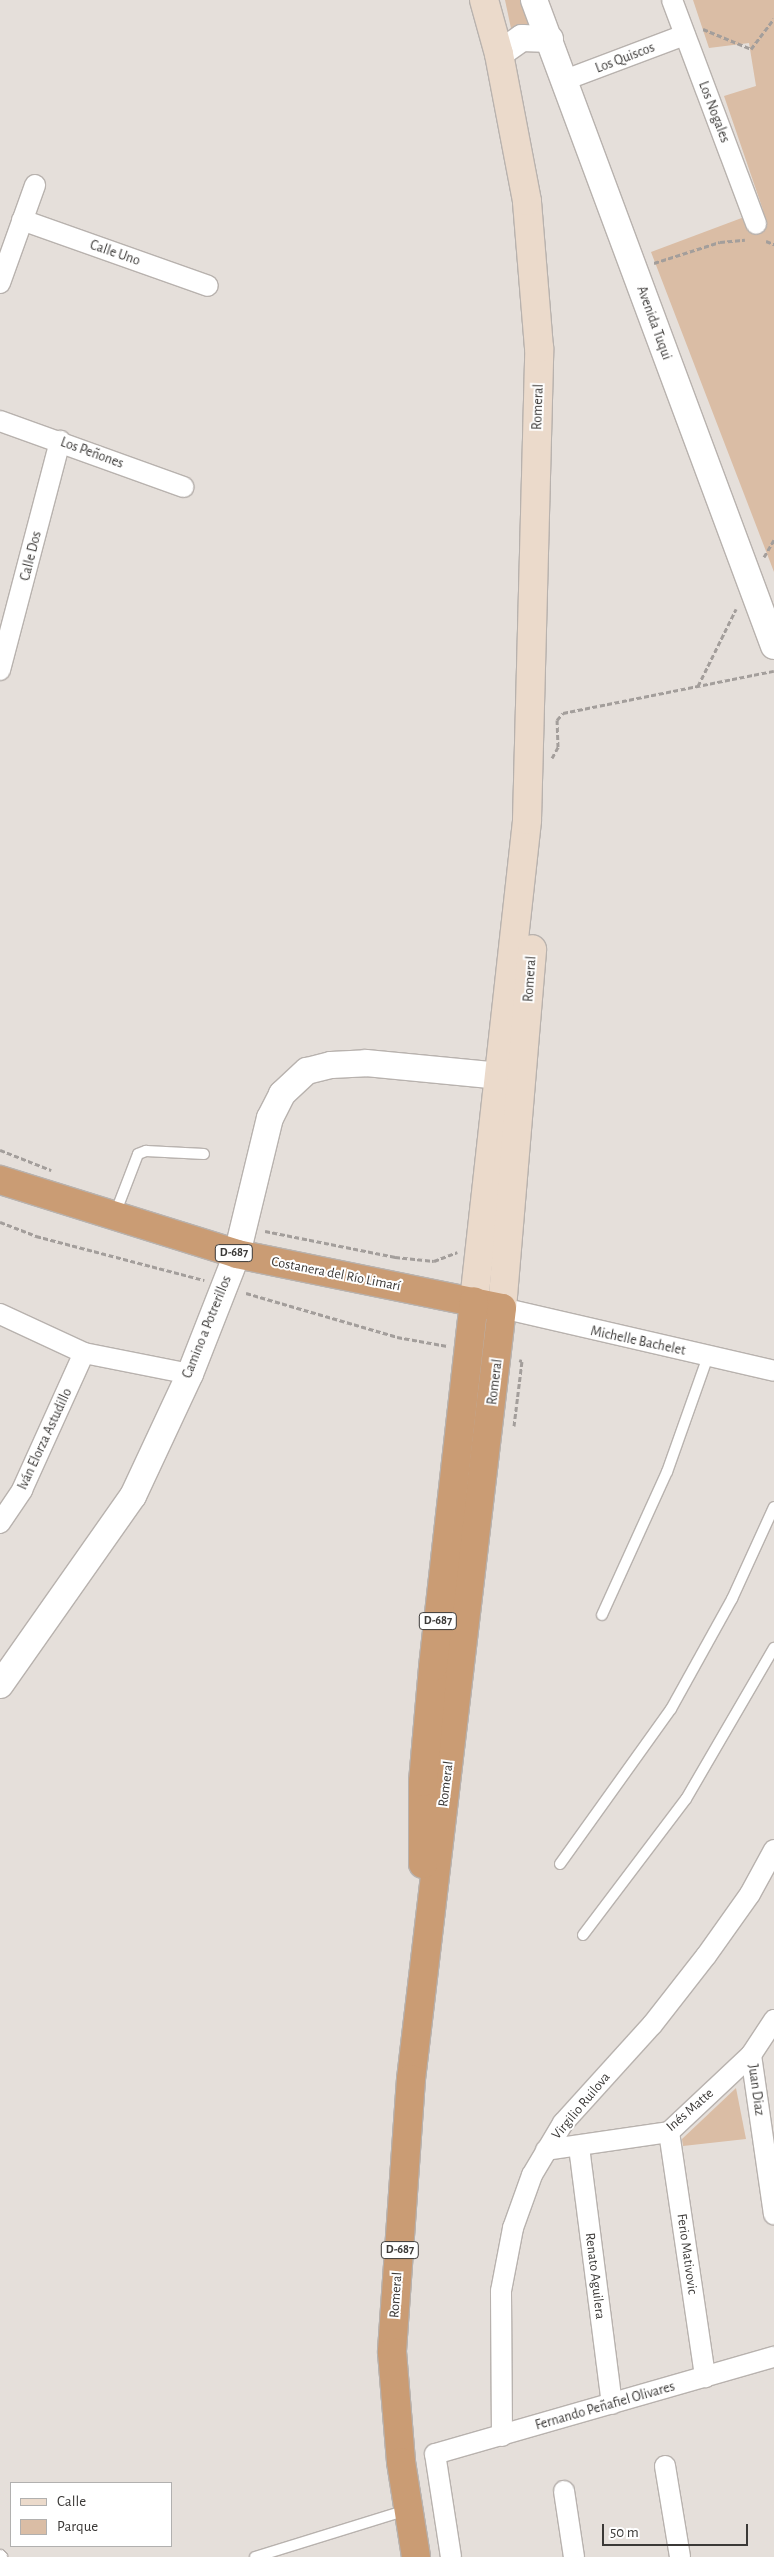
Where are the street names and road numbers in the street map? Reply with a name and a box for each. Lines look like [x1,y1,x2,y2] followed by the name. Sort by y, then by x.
[593,39,657,77] street label: Los Quiscos
[695,79,733,145] street label: Los Nogales
[88,237,142,269] street label: Calle Uno
[633,284,675,362] street label: Avenida Tuqui
[529,384,547,430] street label: Romeral
[58,434,126,472] street label: Los Peñones
[17,529,45,583] street label: Calle Dos
[520,955,540,1003] street label: Romeral
[214,1244,254,1262] road number: D-687
[270,1253,402,1295] street label: Costanera del Río Limarí
[179,1273,235,1381] street label: Camino a Potrerillos
[589,1323,687,1359] street label: Michelle Bachelet
[484,1358,506,1406] street label: Romeral
[14,1386,76,1492] street label: Iván Elorza Astudillo
[418,1612,458,1630] road number: D-687
[435,1760,457,1808] street label: Romeral
[744,2063,768,2117] street label: Juan Diaz
[548,2069,614,2143] street label: Virgilio Ruilova
[663,2085,717,2135] street label: Inés Matte
[673,2213,701,2295] street label: Ferio Mativovic
[581,2232,609,2320] street label: Renato Aguilera
[380,2240,420,2260] road number: D-687
[386,2271,406,2319] street label: Romeral
[533,2378,677,2434] street label: Fernando Peñafiel Olivares

